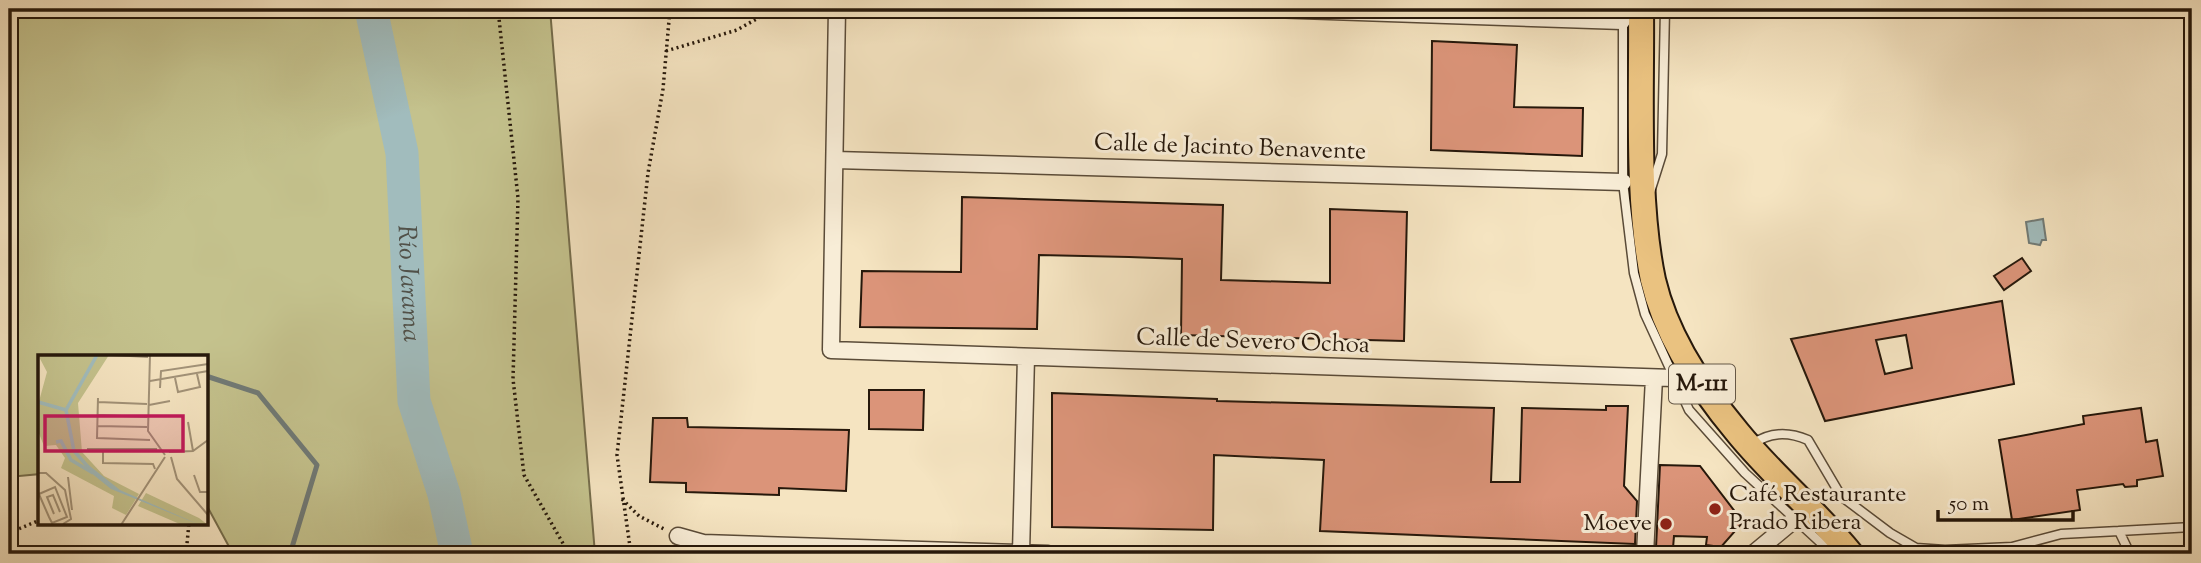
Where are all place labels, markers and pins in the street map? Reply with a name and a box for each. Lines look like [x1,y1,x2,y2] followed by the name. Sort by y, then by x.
[1729,478,1906,540] place label: Café Restaurante Prado Ribera
[1707,501,1723,517] marker: Café Restaurante Prado Ribera
[1583,507,1652,541] place label: Moeve
[1658,516,1674,532] marker: Moeve

